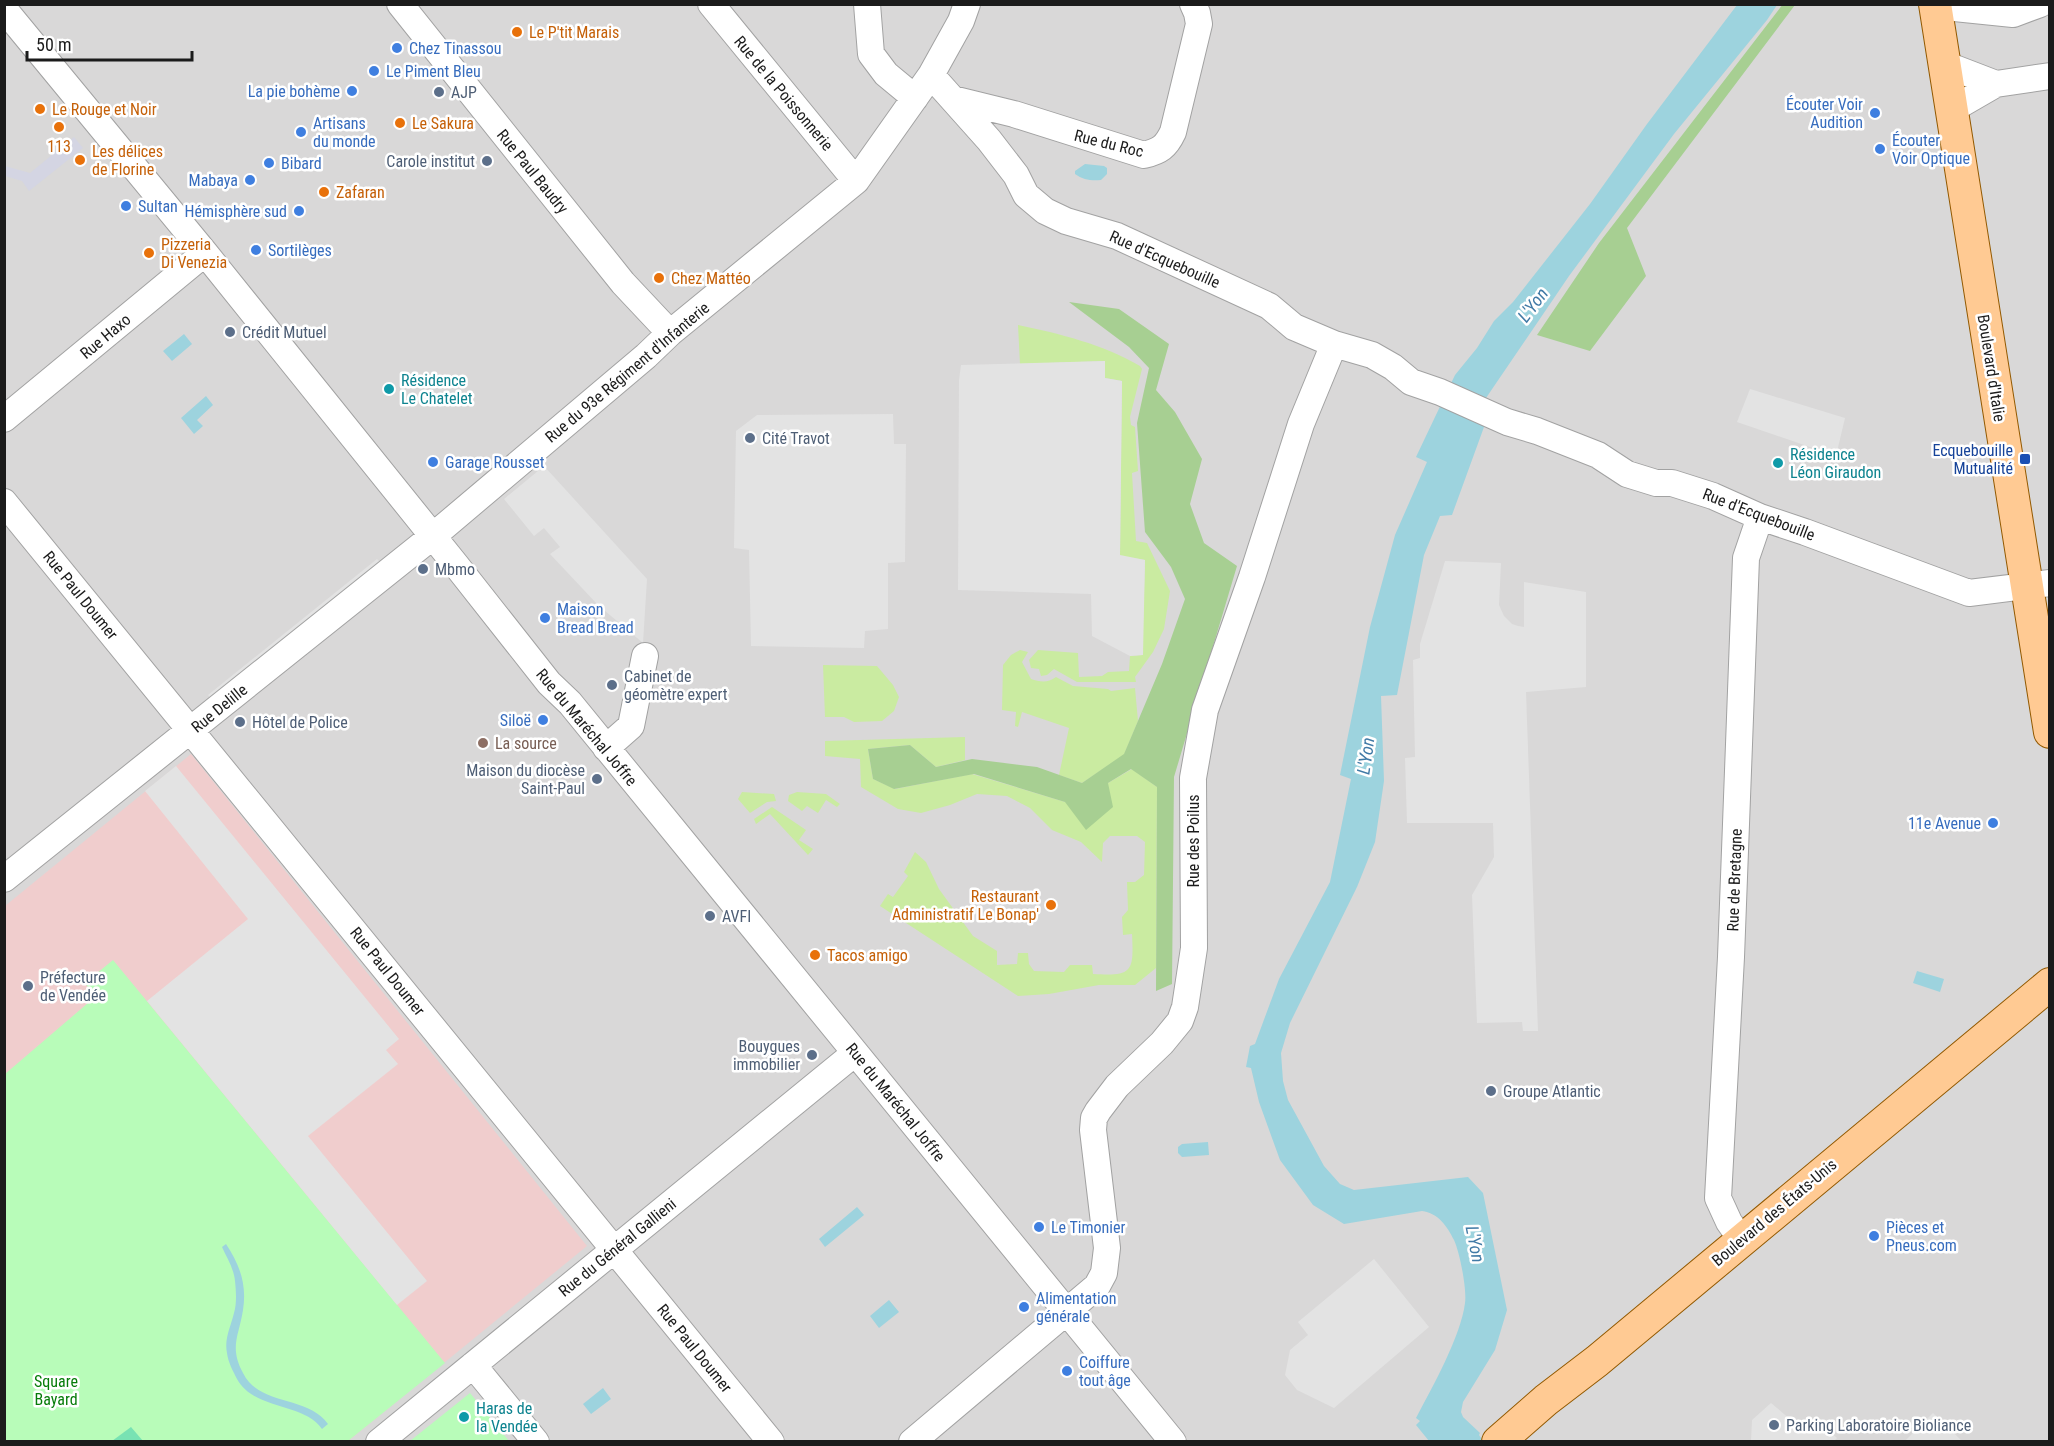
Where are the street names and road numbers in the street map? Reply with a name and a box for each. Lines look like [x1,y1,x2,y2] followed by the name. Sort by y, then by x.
[730,32,837,154] street label: Rue de la Poissonnerie
[493,125,573,217] street label: Rue Paul Baudry
[1072,126,1145,161] street label: Rue du Roc
[1107,227,1223,292] street label: Rue d'Ecquebouille
[541,298,713,447] street label: Rue du 93e Régiment d'Infanterie
[76,310,134,363] street label: Rue Haxo
[1974,313,2009,423] street label: Boulevard d'Italie
[1700,484,1818,545] street label: Rue d'Ecquebouille
[39,547,122,643] street label: Rue Paul Doumer
[532,665,641,790] street label: Rue du Maréchal Joffre
[188,680,251,737] street label: Rue Delille
[1184,795,1203,887] street label: Rue des Poilus
[1723,828,1746,932] street label: Rue de Bretagne
[346,923,429,1019] street label: Rue Paul Doumer
[842,1039,949,1165] street label: Rue du Maréchal Joffre
[1708,1155,1840,1270] street label: Boulevard des États-Unis
[555,1194,680,1301] street label: Rue du Général Gallieni
[653,1300,736,1396] street label: Rue Paul Doumer

